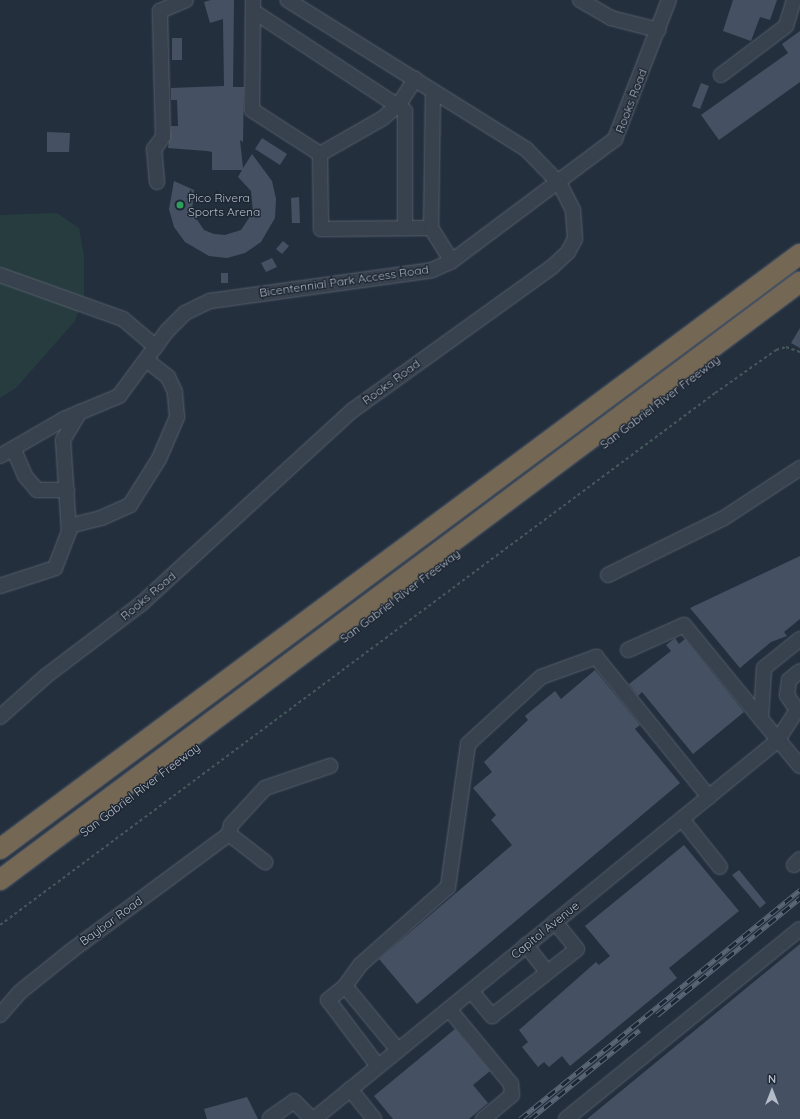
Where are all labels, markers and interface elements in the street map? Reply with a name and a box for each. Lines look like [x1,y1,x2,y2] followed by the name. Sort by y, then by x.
[612,67,650,135] street label: Rooks Road
[188,191,260,219] place label: Pico Rivera Sports Arena
[175,200,185,210] marker: Pico Rivera Sports Arena
[258,262,430,300] street label: Bicentennial Park Access Road
[597,352,723,452] street label: San Gabriel River Freeway
[359,356,423,408] street label: Rooks Road
[337,546,463,646] street label: San Gabriel River Freeway
[118,569,178,623] street label: Rooks Road
[77,740,203,840] street label: San Gabriel River Freeway
[77,893,145,949] street label: Baybar Road
[508,898,582,962] street label: Capitol Avenue
[752,1071,792,1111] north arrow
[768,1072,776,1086] text: N

